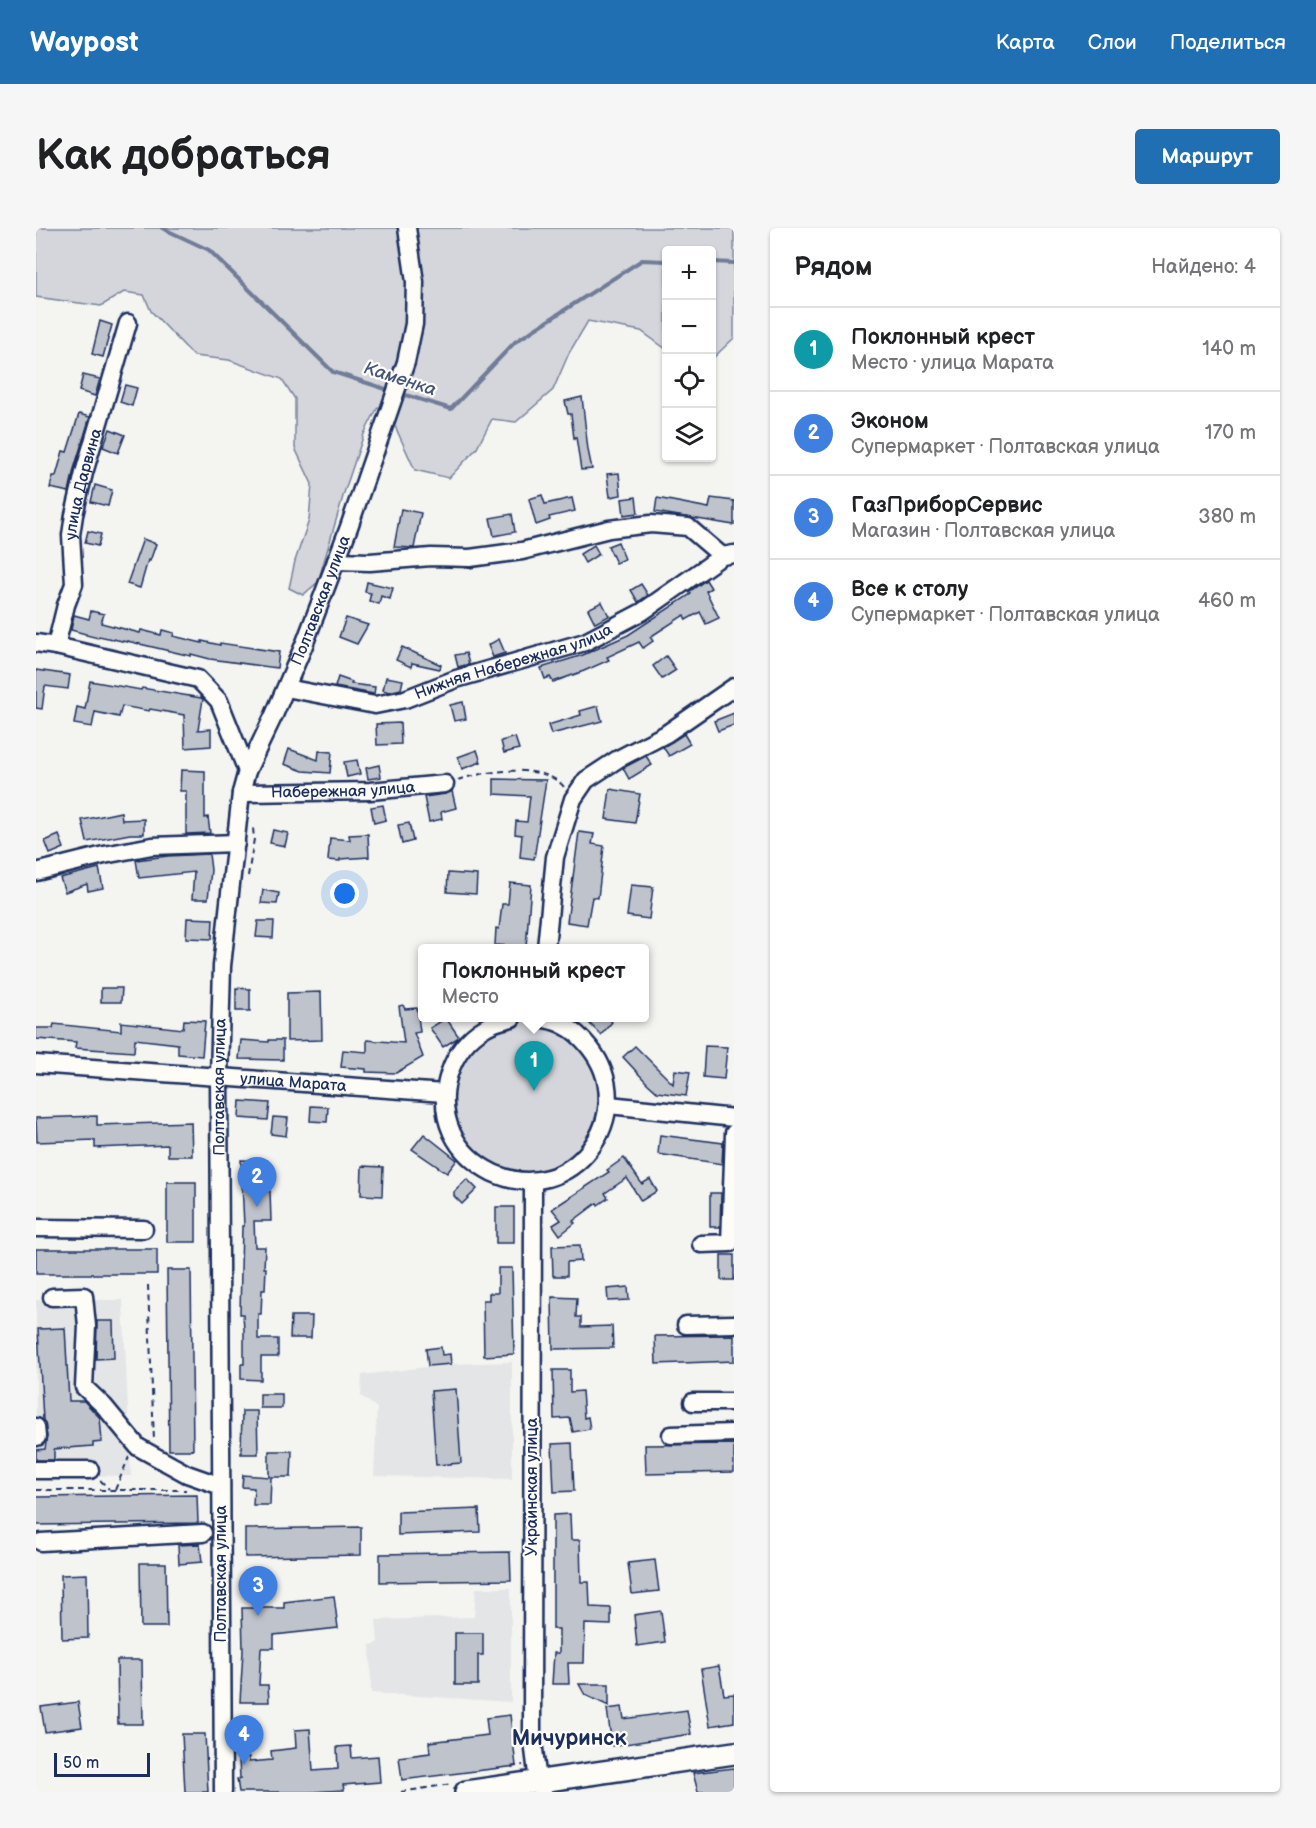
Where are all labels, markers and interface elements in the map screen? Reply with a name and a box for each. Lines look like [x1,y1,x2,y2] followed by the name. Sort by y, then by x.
[30,26,139,59] text: Waypost
[996,30,1055,55] text: Карта
[1088,30,1137,55] text: Слои
[1170,30,1286,55] text: Поделиться
[1135,129,1280,184] button: Маршрут
[36,131,331,182] text: Как добраться
[662,246,716,462] map controls
[662,246,716,300] button: +
[794,252,872,283] text: Рядом
[1151,255,1256,279] text: Найдено: 4
[662,300,716,354] button: −
[851,324,1035,351] text: Поклонный крест
[809,337,818,361] text: 1
[1202,337,1256,361] text: 140 m
[851,351,1054,375] text: Место · улица Марата
[662,354,716,408] button: locate
[361,357,439,401] water label: Каменка
[662,408,716,462] button: layers
[851,408,929,435] text: Эконом
[808,421,819,445] text: 2
[1205,421,1256,445] text: 170 m
[61,426,106,541] street label: улица Дарвина
[851,435,1160,459] text: Супермаркет · Полтавская улица
[851,492,1043,519] text: ГазПриборСервис
[808,505,819,529] text: 3
[1198,505,1256,529] text: 380 m
[851,519,1115,543] text: Магазин · Полтавская улица
[287,532,355,668] street label: Полтавская улица
[851,576,968,603] text: Все к столу
[808,589,819,613] text: 4
[1198,589,1256,613] text: 460 m
[851,603,1160,627] text: Супермаркет · Полтавская улица
[412,620,616,704] street label: Нижняя Набережная улица
[271,777,416,802] street label: Набережная улица
[330,879,359,908] your location
[418,944,649,1022] popup
[442,958,625,985] text: Поклонный крест
[442,985,499,1009] text: Место
[209,1018,230,1156] street label: Полтавская улица
[514,1042,554,1091] pin: 1
[240,1069,348,1096] street label: улица Марата
[238,1158,276,1207] pin: 2
[523,1417,542,1556] street label: Украинская улица
[212,1505,231,1643] street label: Полтавская улица
[238,1566,278,1616] pin: 3
[224,1716,264,1765] pin: 4
[512,1725,626,1752] district label: Мичуринск
[54,1750,150,1778] scale bar
[63,1754,99,1773] text: 50 m

